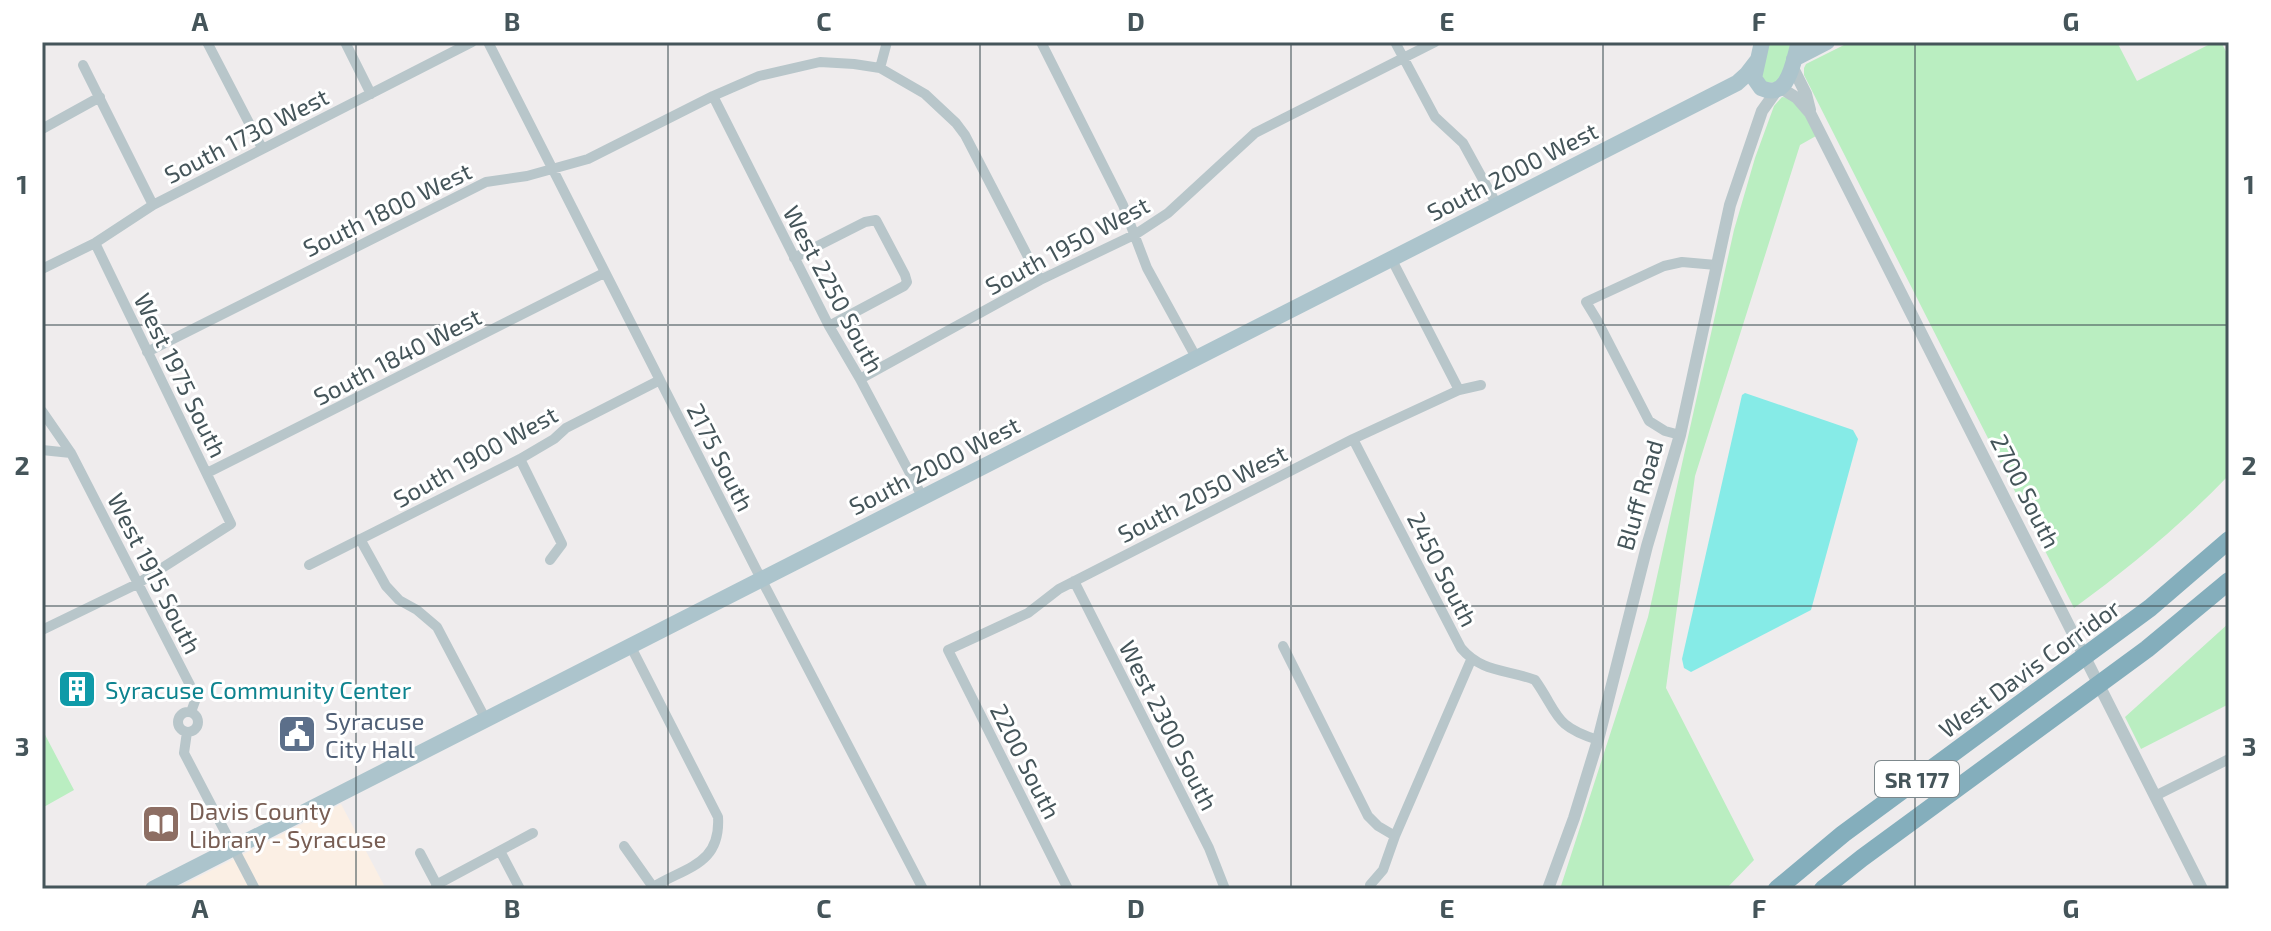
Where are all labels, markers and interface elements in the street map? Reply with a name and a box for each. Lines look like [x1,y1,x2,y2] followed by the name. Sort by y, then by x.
[192,5,209,36] text: A
[504,5,520,36] text: B
[816,5,832,36] text: C
[1127,5,1145,36] text: D
[1439,5,1455,36] text: E
[1752,5,1766,36] text: F
[2063,5,2079,36] text: G
[159,81,333,189] street label: South 1730 West
[1422,115,1602,227] street label: South 2000 West
[298,156,476,262] street label: South 1800 West
[16,168,28,199] text: 1
[2243,168,2255,199] text: 1
[980,190,1154,300] street label: South 1950 West
[778,200,890,378] street label: West 2250 South
[129,288,233,462] street label: West 1975 South
[308,301,486,411] street label: South 1840 West
[681,398,761,516] street label: 2175 South
[388,399,562,513] street label: South 1900 West
[844,409,1024,521] street label: South 2000 West
[1985,429,2067,553] street label: 2700 South
[1609,437,1669,553] street label: Bluff Road
[1113,438,1291,548] street label: South 2050 West
[14,449,30,480] text: 2
[2241,449,2257,480] text: 2
[102,488,208,658] street label: West 1915 South
[1402,507,1484,631] street label: 2450 South
[1933,592,2125,743] street label: West Davis Corridor
[1114,635,1224,815] street label: West 2300 South
[56,668,98,710] building icon: Syracuse Community Center
[105,675,412,704] place label: Syracuse Community Center
[985,699,1067,823] street label: 2200 South
[325,706,424,763] place label: Syracuse City Hall
[276,713,318,755] public building icon: Syracuse City Hall
[15,730,29,761] text: 3
[2242,730,2256,761] text: 3
[1875,761,1959,797] road number: SR 177
[189,796,386,853] place label: Davis County Library - Syracuse
[140,803,182,845] library icon: Davis County Library - Syracuse
[192,892,209,923] text: A
[504,892,520,923] text: B
[816,892,832,923] text: C
[1127,892,1145,923] text: D
[1439,892,1455,923] text: E
[1752,892,1766,923] text: F
[2063,892,2079,923] text: G

